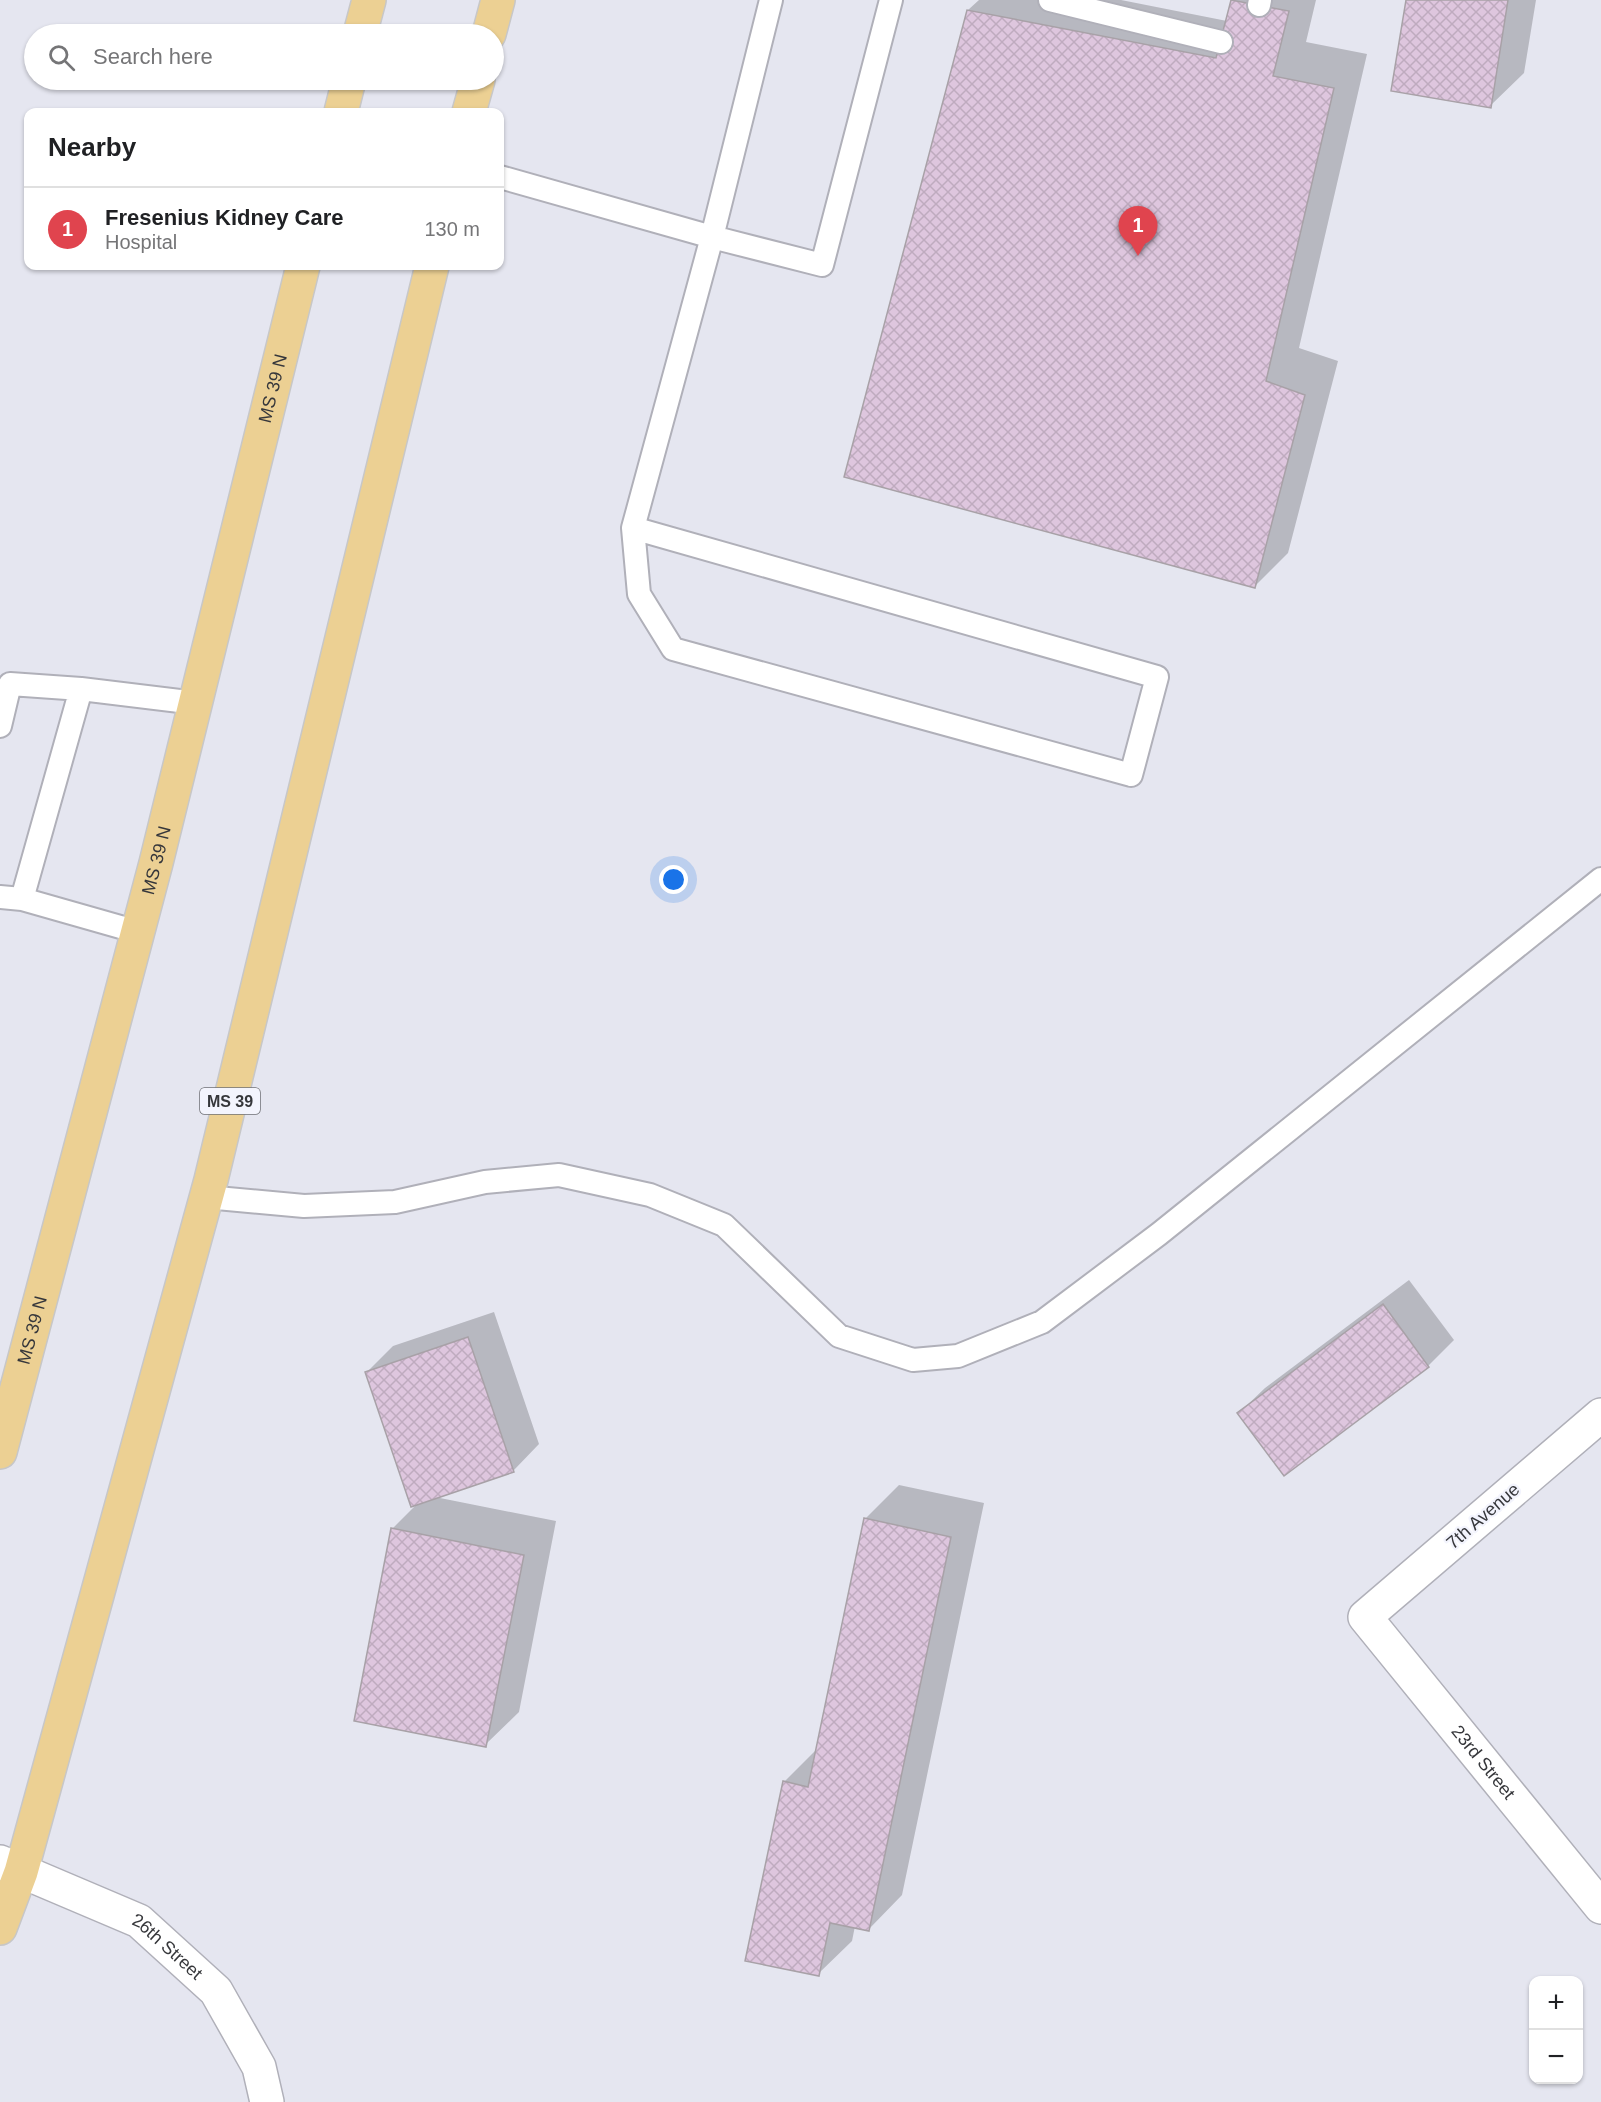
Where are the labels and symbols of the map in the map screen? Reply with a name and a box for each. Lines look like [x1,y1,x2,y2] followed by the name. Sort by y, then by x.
[1118,206,1158,256] pin: 1
[255,352,291,425] street label: MS 39 N
[138,824,175,897] street label: MS 39 N
[659,865,688,894] your location
[200,1088,260,1114] road number: MS 39
[14,1294,51,1367] street label: MS 39 N
[1443,1479,1523,1553] street label: 7th Avenue
[1447,1721,1519,1803] street label: 23rd Street
[129,1909,206,1984] street label: 26th Street

